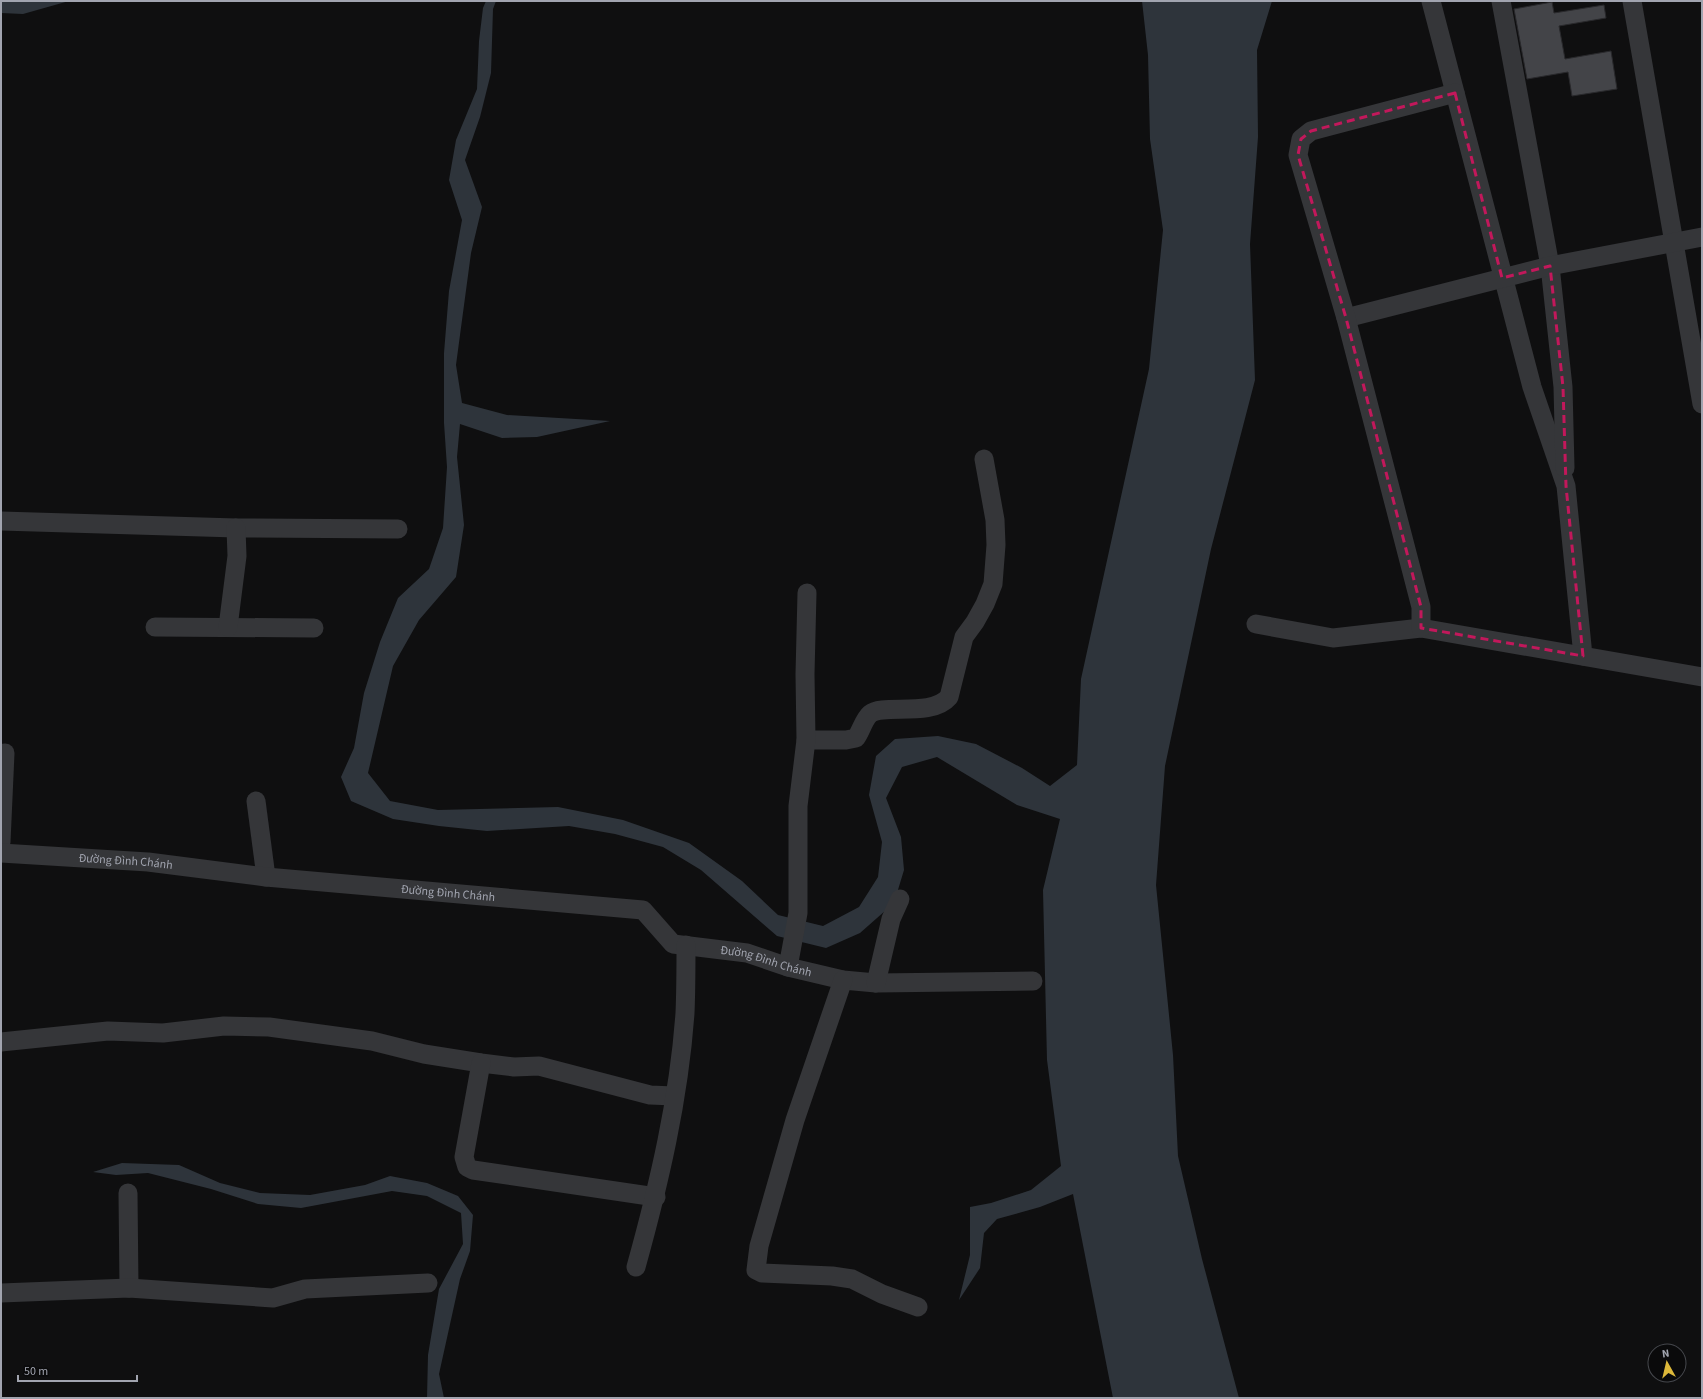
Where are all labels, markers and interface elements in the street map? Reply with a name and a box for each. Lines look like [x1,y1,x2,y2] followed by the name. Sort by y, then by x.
[78,849,174,874] street label: Đường Đình Chánh
[400,880,496,906] street label: Đường Đình Chánh
[719,941,814,981] street label: Đường Đình Chánh
[1647,1343,1687,1383] north arrow
[1661,1346,1670,1362] text: N
[18,1357,137,1383] scale bar
[24,1363,48,1380] text: 50 m

